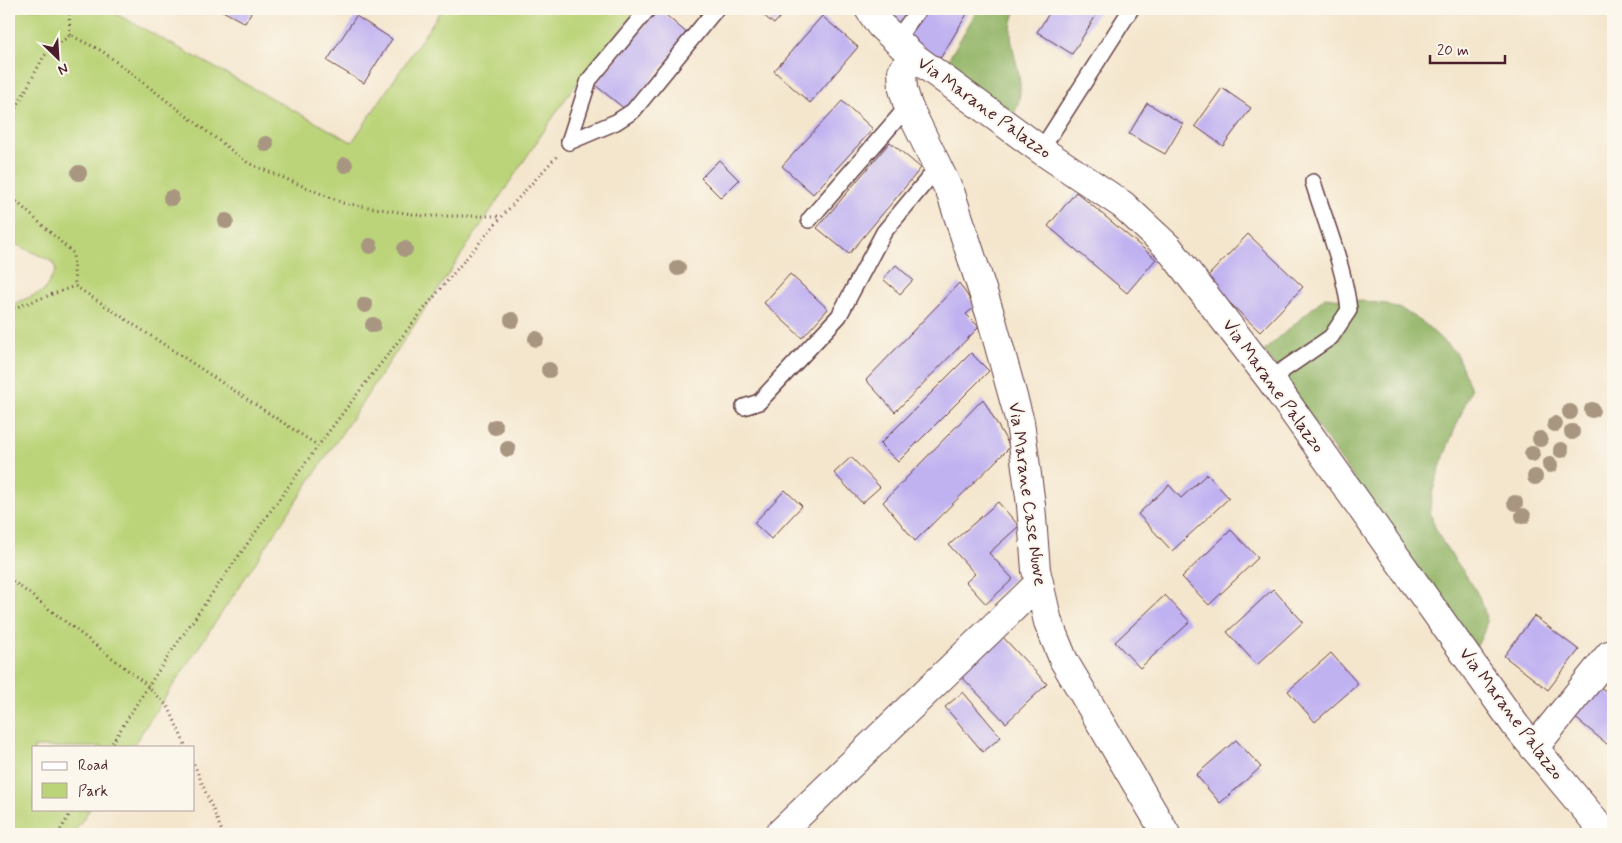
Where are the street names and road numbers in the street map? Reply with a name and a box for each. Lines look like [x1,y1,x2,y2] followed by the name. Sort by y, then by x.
[912,51,1056,165] street label: Via Marane Palazzo
[1216,314,1330,458] street label: Via Marane Palazzo
[1002,401,1052,588] street label: Via Marane Case Nuove
[1453,643,1569,785] street label: Via Marane Palazzo

